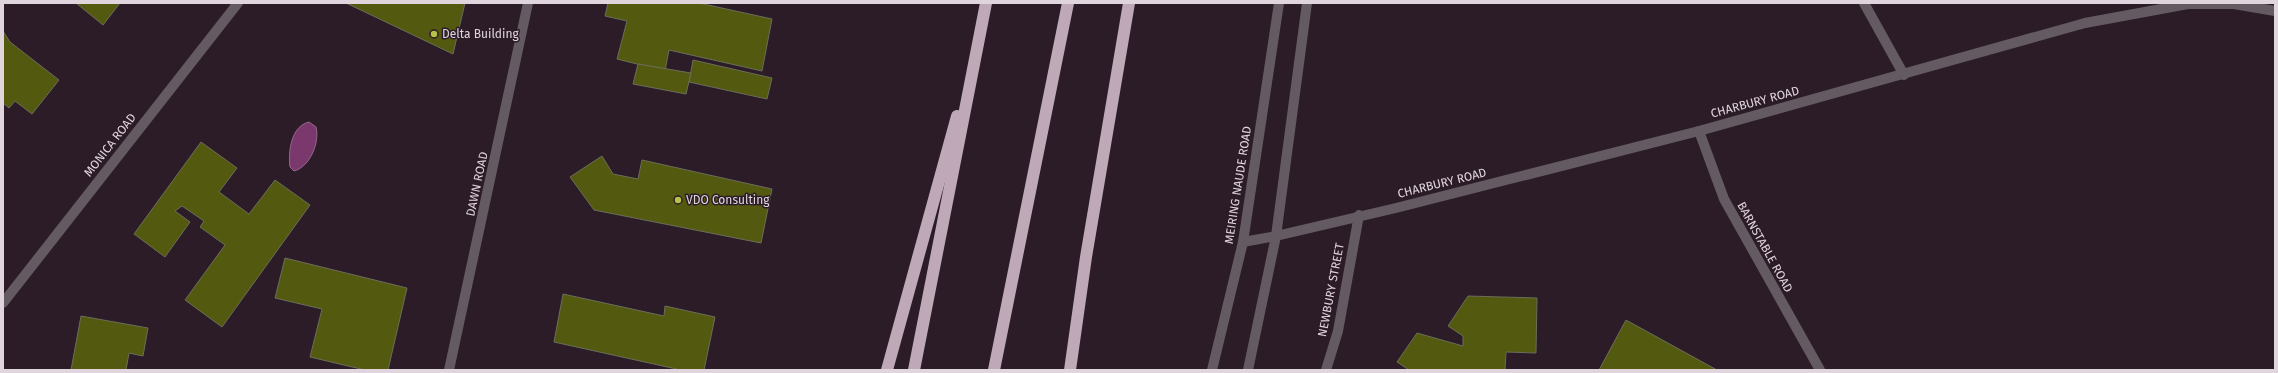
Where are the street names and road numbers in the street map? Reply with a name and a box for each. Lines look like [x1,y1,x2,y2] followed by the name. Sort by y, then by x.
[1709,83,1801,121] street label: CHARBURY ROAD
[81,111,139,179] street label: MONICA ROAD
[1222,125,1254,245] street label: MEIRING NAUDE ROAD
[463,150,491,218] street label: DAWN ROAD
[1396,165,1488,201] street label: CHARBURY ROAD
[1734,199,1796,295] street label: BARNSTABLE ROAD
[1315,241,1347,338] street label: NEWBURY STREET

